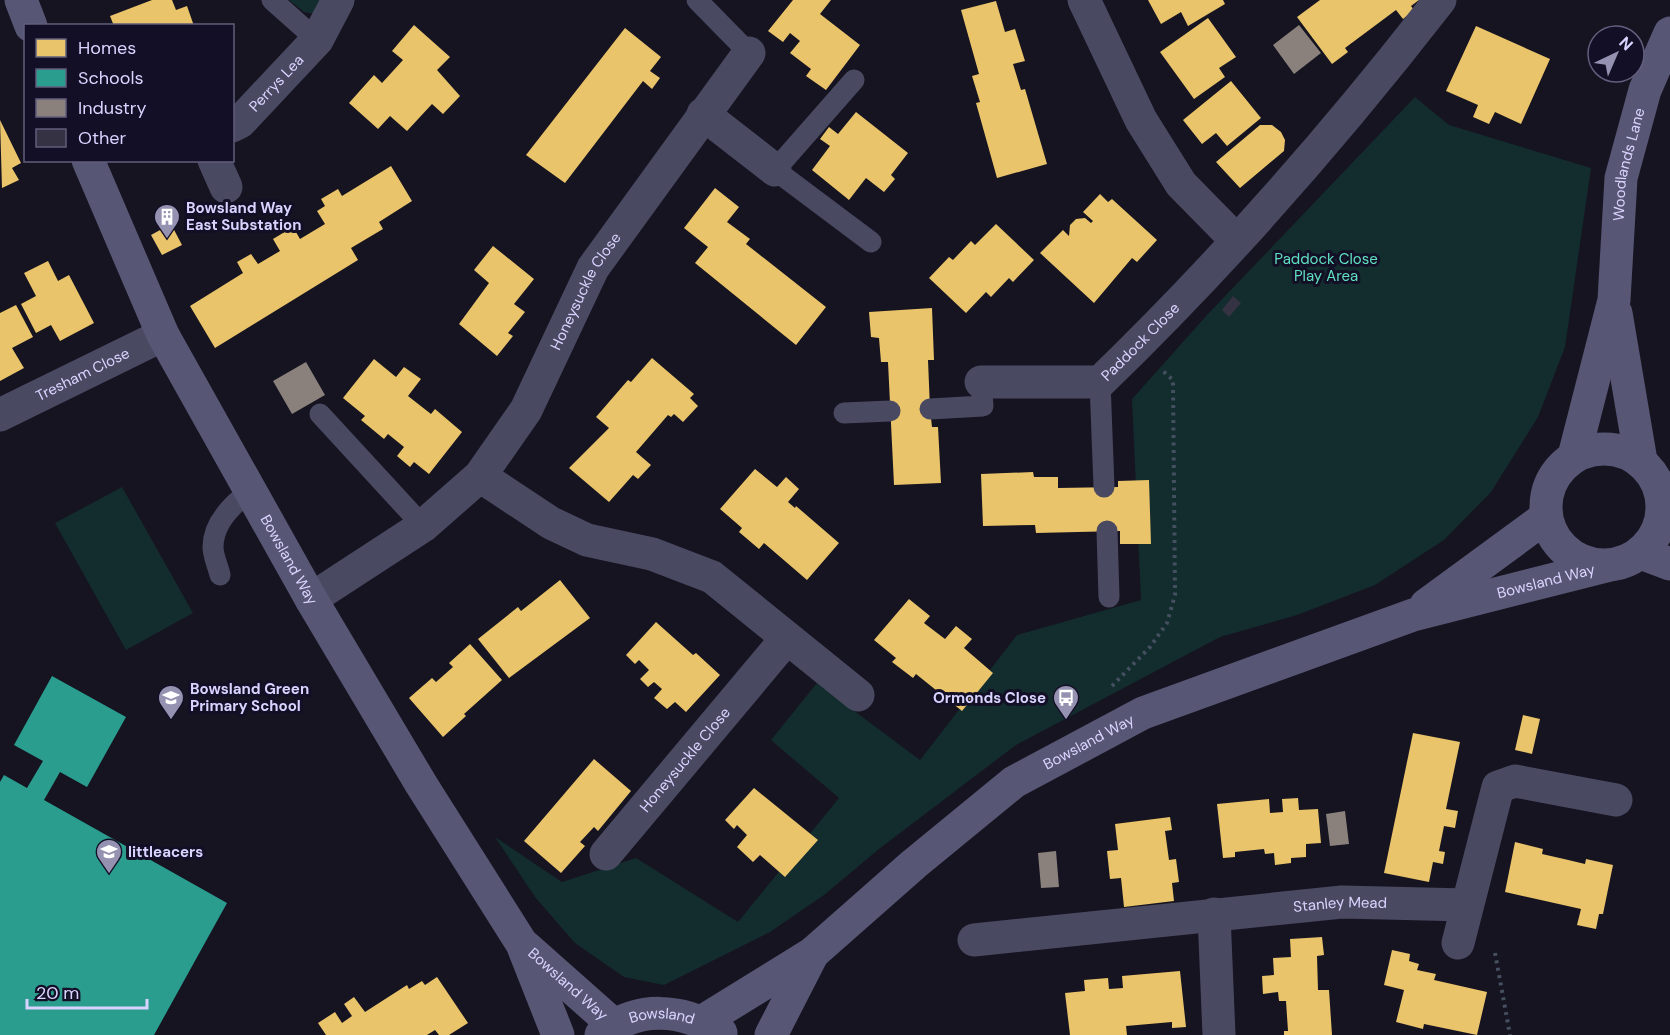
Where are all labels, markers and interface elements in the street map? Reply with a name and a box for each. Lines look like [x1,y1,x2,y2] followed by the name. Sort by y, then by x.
[24,24,234,162] legend
[1586,24,1646,84] north arrow
[1615,32,1638,55] text: N
[78,36,136,60] text: Homes
[245,50,308,116] street label: Perrys Lea
[78,66,143,90] text: Schools
[78,96,147,120] text: Industry
[1609,106,1650,221] street label: Woodlands Lane
[78,126,127,150] text: Other
[186,198,301,235] place label: Bowsland Way East Substation
[152,202,182,240] building icon: Bowsland Way East Substation
[546,228,626,353] street label: Honeysuckle Close
[1274,249,1378,286] park label: Paddock Close Play Area
[1097,298,1184,386] street label: Paddock Close
[32,343,133,406] street label: Tresham Close
[256,511,323,609] street label: Bowsland Way
[1495,559,1598,603] street label: Bowsland Way
[190,679,309,716] place label: Bowsland Green Primary School
[156,683,186,721] school or university icon: Bowsland Green Primary School
[1051,683,1081,721] bus stop icon: Ormonds Close
[933,688,1046,708] place label: Ormonds Close
[635,703,735,816] street label: Honeysuckle Close
[1040,709,1138,775] street label: Bowsland Way
[94,837,124,875] school or university icon: littleacers
[128,842,203,862] place label: littleacers
[1292,892,1387,917] street label: Stanley Mead
[524,943,613,1025] street label: Bowsland Way
[27,972,147,1010] scale bar
[36,981,79,1005] text: 20 m
[626,1003,697,1029] street label: Bowsland

